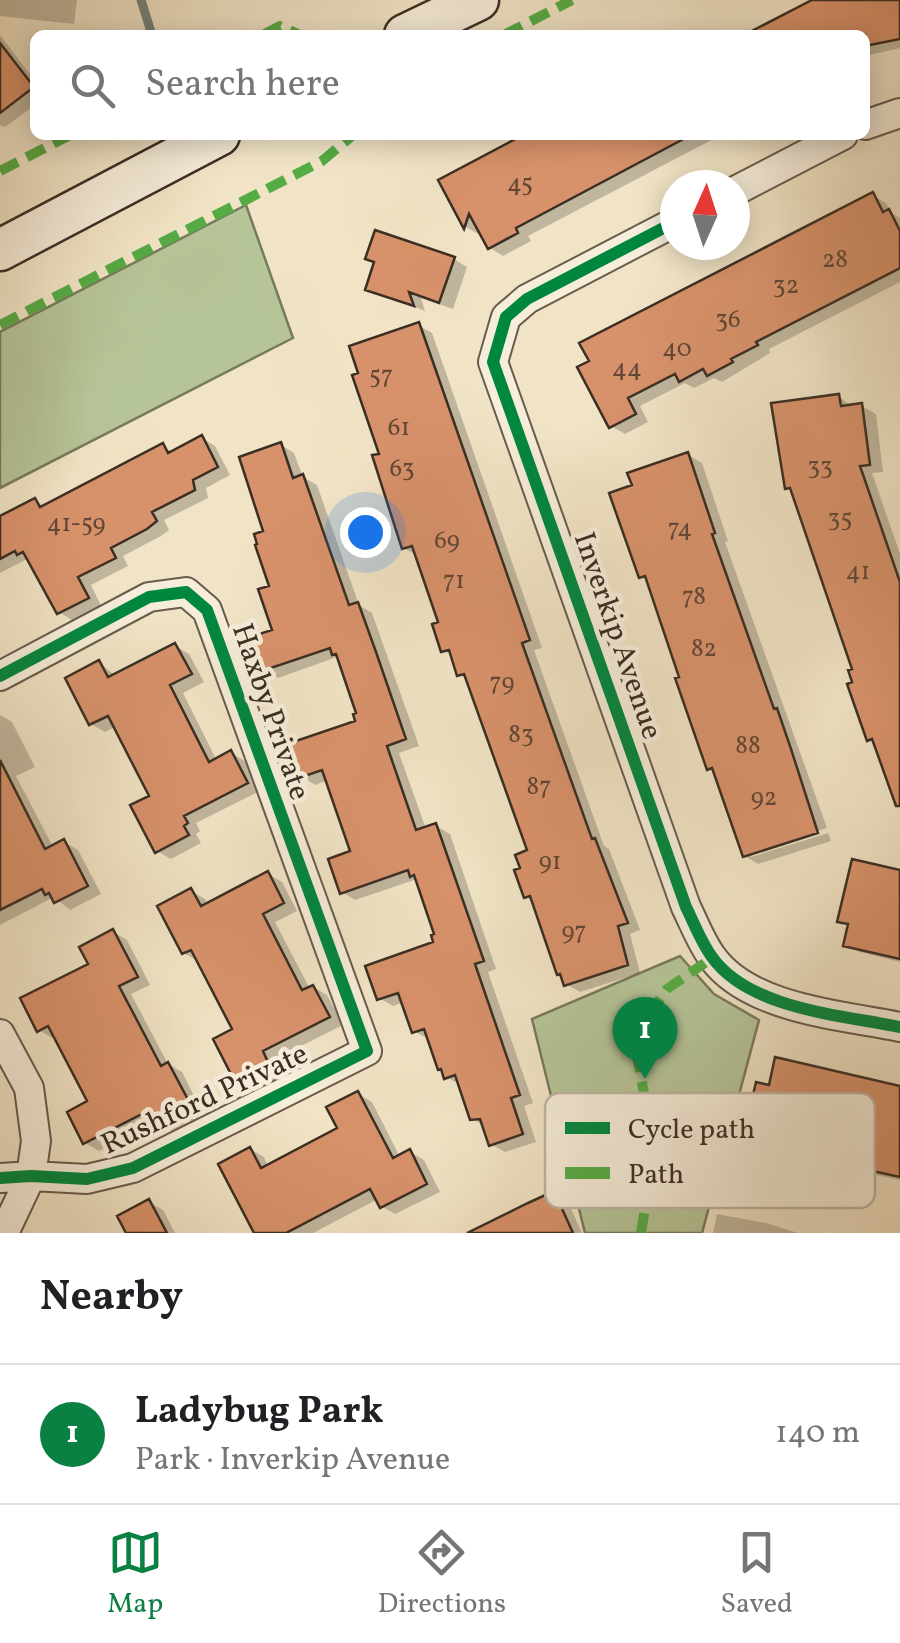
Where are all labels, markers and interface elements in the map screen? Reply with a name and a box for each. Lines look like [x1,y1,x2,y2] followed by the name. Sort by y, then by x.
[30,30,870,140] search box
[65,58,120,113] icon: search
[145,59,340,112] text: Search here
[507,167,533,202] house number: 45
[660,170,750,260] north arrow
[822,243,848,278] house number: 28
[773,269,799,304] house number: 32
[715,303,741,338] house number: 36
[662,332,692,367] house number: 40
[612,352,642,387] house number: 44
[369,359,393,394] house number: 57
[388,411,410,446] house number: 61
[807,450,833,485] house number: 33
[389,452,415,487] house number: 63
[828,502,852,537] house number: 35
[47,507,105,542] house number: 41-59
[340,507,391,558] your location
[668,512,692,547] house number: 74
[434,524,460,559] house number: 69
[562,527,672,745] street label: Inverkip Avenue
[846,555,870,590] house number: 41
[443,564,465,599] house number: 71
[682,580,706,615] house number: 78
[220,618,320,806] street label: Haxby Private
[691,632,717,667] house number: 82
[490,666,514,701] house number: 79
[508,718,534,753] house number: 83
[735,729,761,764] house number: 88
[527,770,551,805] house number: 87
[751,781,777,816] house number: 92
[539,845,561,880] house number: 91
[561,915,587,950] house number: 97
[612,996,678,1079] pin: 1
[95,1034,315,1166] street label: Rushford Private
[545,1093,875,1208] legend
[628,1111,755,1150] text: Cycle path
[628,1156,684,1195] text: Path
[40,1269,183,1328] text: Nearby
[135,1386,384,1439] text: Ladybug Park
[66,1412,79,1456] text: 1
[775,1412,860,1456] text: 140 m
[135,1439,450,1483] text: Park · Inverkip Avenue
[107,1525,163,1624] tab: Map
[378,1525,506,1624] tab: Directions
[721,1525,793,1624] tab: Saved

